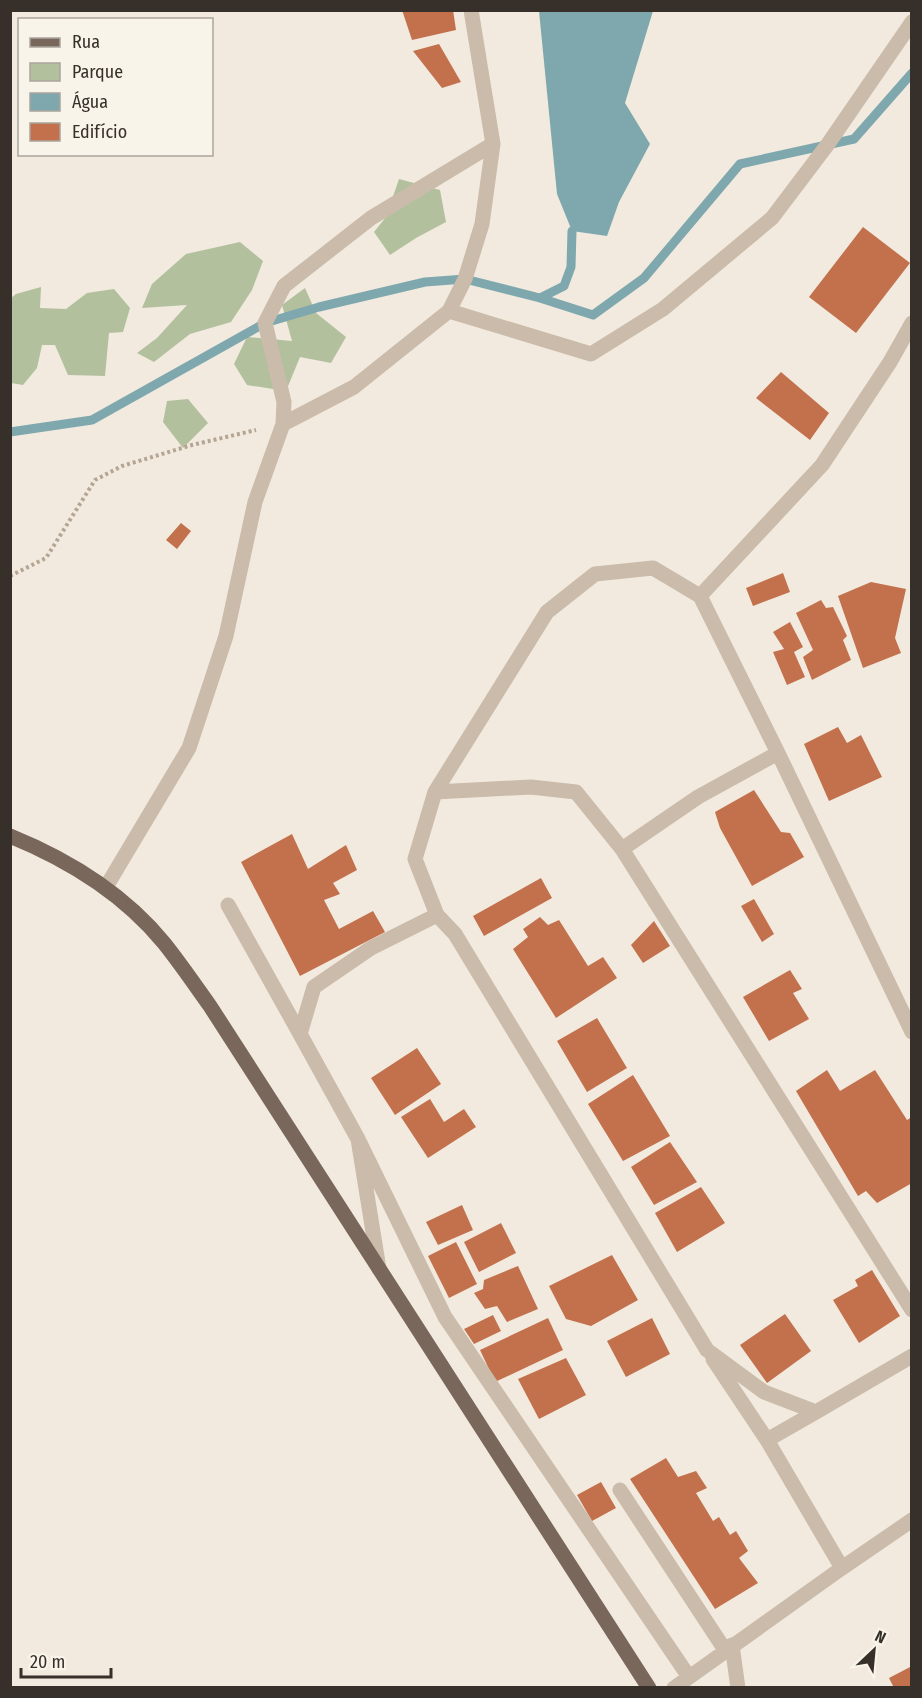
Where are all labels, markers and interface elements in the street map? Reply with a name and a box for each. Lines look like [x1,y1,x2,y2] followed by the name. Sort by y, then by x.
[18,18,213,156] legend
[72,31,100,53] text: Rua
[72,61,123,83] text: Parque
[72,90,108,113] text: Água
[72,121,127,143] text: Edifício
[844,1620,904,1680] north arrow
[872,1626,889,1648] text: N
[21,1641,111,1679] scale bar
[30,1651,65,1673] text: 20 m

